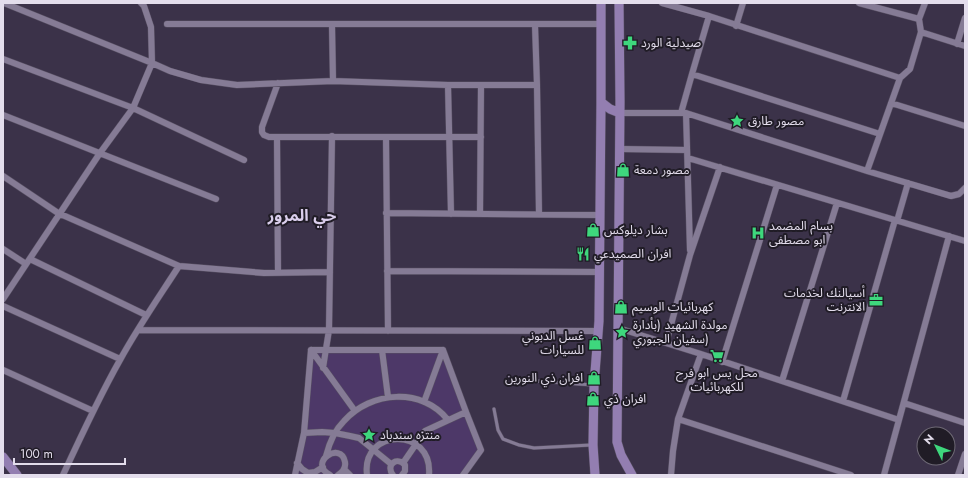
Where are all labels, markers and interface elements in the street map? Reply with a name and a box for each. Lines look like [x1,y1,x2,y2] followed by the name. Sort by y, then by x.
[641,34,701,52] place label: صيدلية الورد
[622,35,638,51] pharmacy icon: صيدلية الورد
[748,112,804,130] place label: مصور طارق
[729,113,745,129] place icon: مصور طارق
[634,161,689,179] place label: مصور دمعة
[615,162,631,178] shop icon: مصور دمعة
[267,204,336,228] district label: حي المرور
[769,217,833,249] place label: بسام المضمد ابو مصطفى
[604,221,668,239] place label: بشار ديلوكس
[585,222,601,238] shop icon: بشار ديلوكس
[750,225,766,241] hospital icon: بسام المضمد ابو مصطفى
[594,245,672,264] place label: افران الصميدعي
[575,246,591,262] restaurant icon: افران الصميدعي
[784,284,865,316] place label: أسيالنك لخدمات الانترنت
[868,292,884,308] office icon: أسيالنك لخدمات الانترنت
[632,298,714,316] place label: كهربائيات الوسيم
[613,299,629,315] shop icon: كهربائيات الوسيم
[633,316,727,349] place label: مولدة الشهيد (بأدارة سفيان الجبوري)
[614,324,630,340] place icon: مولدة الشهيد (بأدارة سفيان الجبوري)
[522,327,584,359] place label: غسل الدبوني للسيارات
[587,335,603,351] shop icon: غسل الدبوني للسيارات
[709,348,725,364] supermarket icon: محل يس ابو فرح للكهربائيات
[676,364,758,396] place label: محل يس ابو فرح للكهربائيات
[505,369,583,388] place label: افران ذي النورين
[586,370,602,386] shop icon: افران ذي النورين
[604,390,646,409] place label: افران ذي
[585,391,601,407] shop icon: افران ذي
[380,426,440,444] place label: منتزه سندباد
[916,426,956,466] north arrow
[361,427,377,443] place icon: منتزه سندباد
[920,431,938,448] text: N
[14,440,125,466] scale bar
[20,445,53,463] text: 100 m

